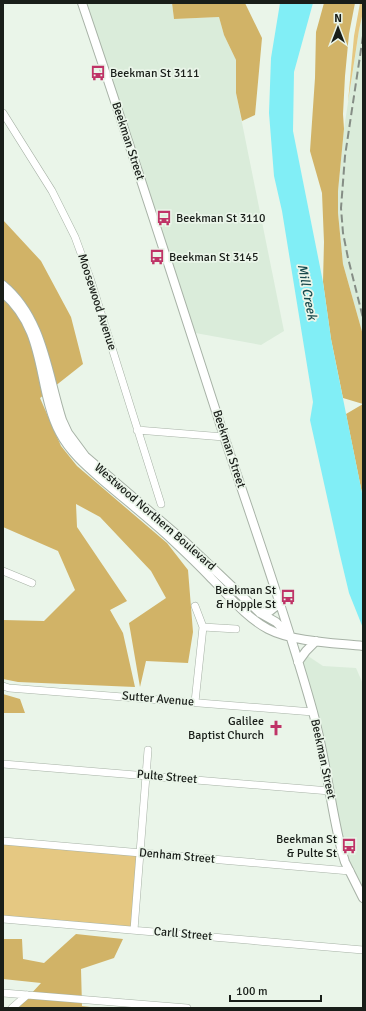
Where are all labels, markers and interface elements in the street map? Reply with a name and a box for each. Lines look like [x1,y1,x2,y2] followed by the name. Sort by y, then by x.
[318,8,358,48] north arrow
[334,12,342,25] text: N
[89,64,107,82] bus stop icon: Beekman St 3111
[110,66,200,81] place label: Beekman St 3111
[108,100,148,182] street label: Beekman Street
[155,209,173,227] bus stop icon: Beekman St 3110
[176,211,266,226] place label: Beekman St 3110
[148,248,166,266] bus stop icon: Beekman St 3145
[169,250,259,265] place label: Beekman St 3145
[74,252,120,352] street label: Moosewood Avenue
[294,263,321,323] water label: Mill Creek
[209,408,249,490] street label: Beekman Street
[91,460,219,574] street label: Westwood Northern Boulevard
[215,583,276,612] place label: Beekman St & Hopple St
[279,588,297,606] bus stop icon: Beekman St & Hopple St
[121,688,195,710] street label: Sutter Avenue
[188,714,264,743] place label: Galilee Baptist Church
[307,718,339,800] street label: Beekman Street
[267,719,285,737] church icon: Galilee Baptist Church
[136,767,198,787] street label: Pulte Street
[276,832,337,861] place label: Beekman St & Pulte St
[340,837,358,855] bus stop icon: Beekman St & Pulte St
[138,845,216,867] street label: Denham Street
[153,924,213,944] street label: Carll Street
[230,977,321,1003] scale bar
[236,984,268,999] text: 100 m

